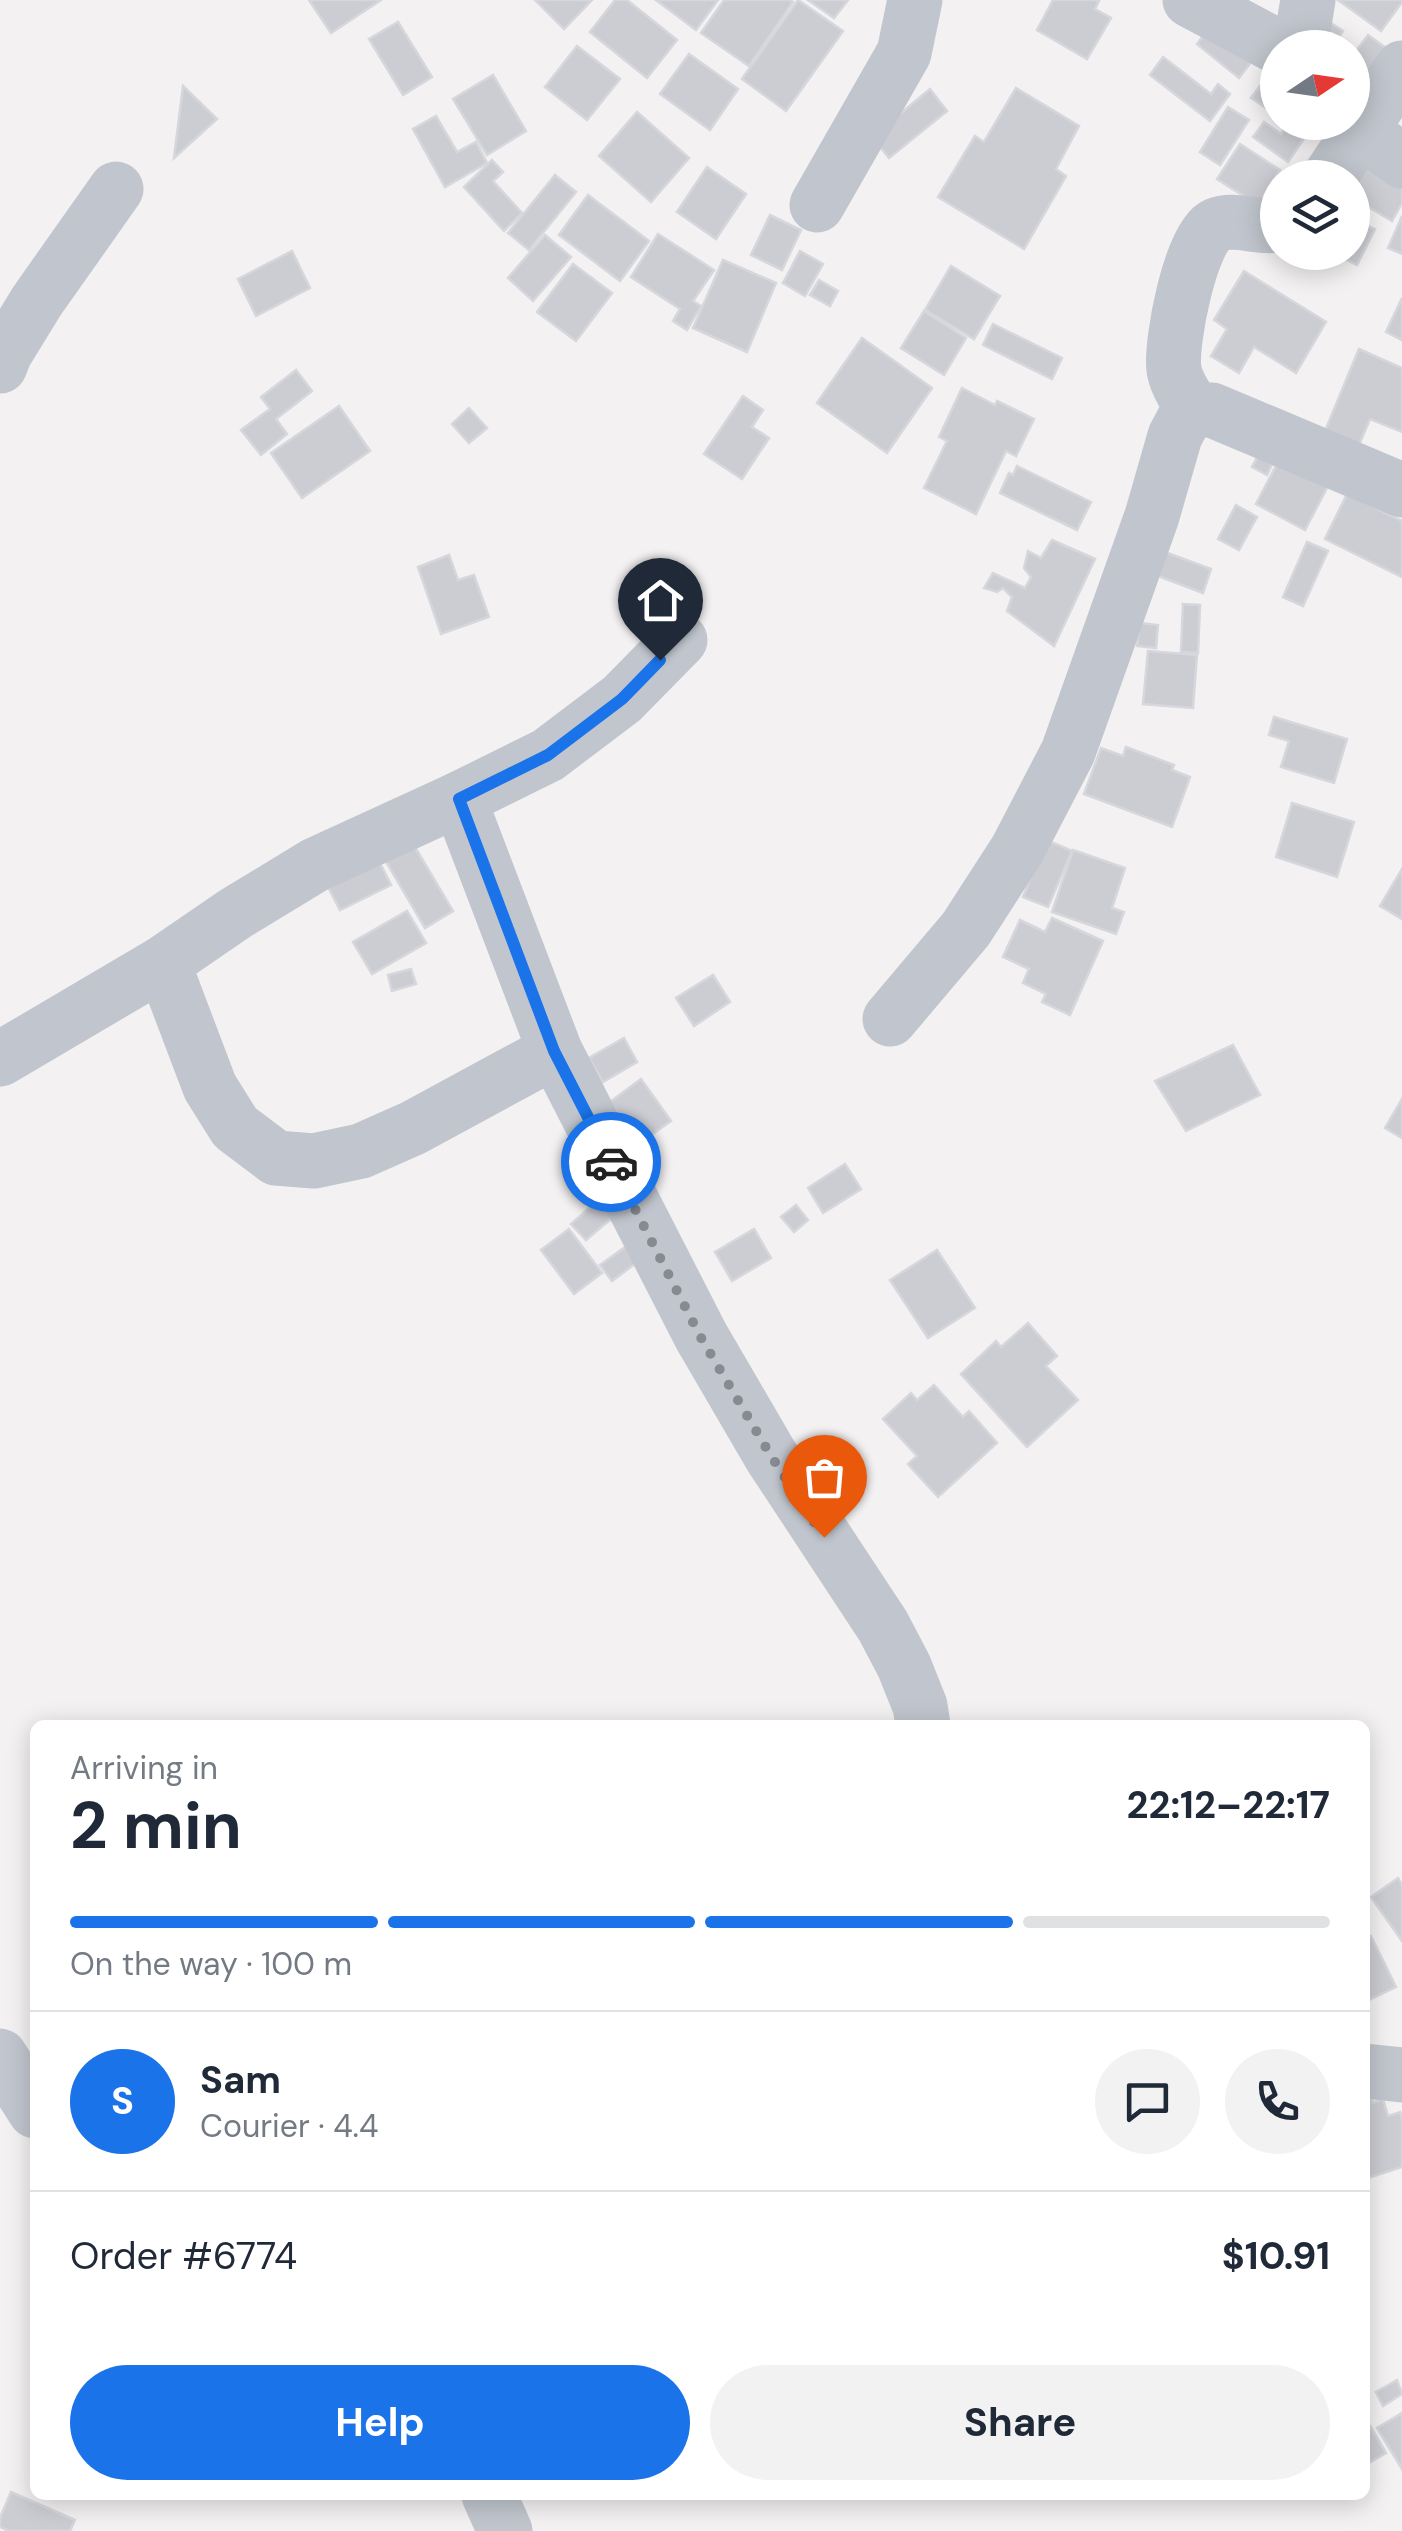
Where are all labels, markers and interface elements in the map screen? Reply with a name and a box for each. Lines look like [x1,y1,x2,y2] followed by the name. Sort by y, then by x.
[1260,30,1370,140] north arrow
[1260,30,1370,270] map controls
[1260,160,1370,270] button: layers
[618,558,703,661] pin
[633,573,688,628] icon: home
[561,1112,661,1212] courier
[584,1135,639,1190] icon: car
[782,1435,867,1538] pin
[797,1450,852,1505] icon: bag
[70,1747,218,1789] text: Arriving in
[1127,1780,1330,1830] text: 22:12–22:17
[70,1784,242,1868] text: 2 min
[70,1943,352,1985] text: On the way · 100 m
[1095,2049,1200,2154] button: chat
[1225,2049,1330,2154] button: phone
[200,2055,281,2105] text: Sam
[111,2076,134,2126] text: S
[200,2105,378,2147] text: Courier · 4.4
[70,2231,297,2281] text: Order #6774
[1222,2231,1330,2281] text: $10.91
[70,2365,690,2480] button: Help
[710,2365,1330,2480] button: Share

